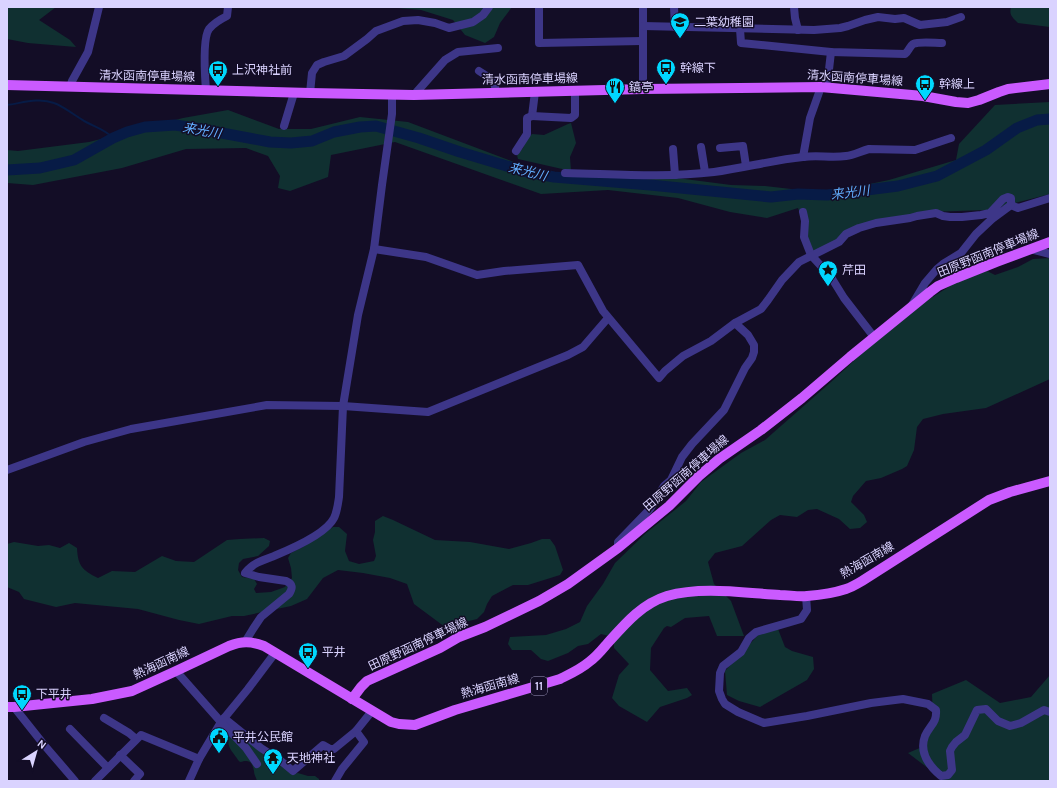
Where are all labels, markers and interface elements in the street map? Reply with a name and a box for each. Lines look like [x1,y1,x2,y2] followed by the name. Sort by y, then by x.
[669,11,691,39] school or university icon: 二葉幼稚園
[694,15,754,29] place label: 二葉幼稚園
[655,57,677,85] bus stop icon: 幹線下
[207,59,229,87] bus stop icon: 上沢神社前
[680,61,716,75] place label: 幹線下
[232,63,292,77] place label: 上沢神社前
[99,68,195,84] street label: 清水函南停車場線
[807,68,903,88] street label: 清水函南停車場線
[482,71,578,87] street label: 清水函南停車場線
[914,73,936,101] bus stop icon: 幹線上
[604,76,626,104] restaurant icon: 鎬亭
[939,77,975,91] place label: 幹線上
[629,80,653,94] place label: 鎬亭
[181,120,224,142] water label: 来光川
[507,159,551,184] water label: 来光川
[830,182,872,202] water label: 来光川
[935,226,1041,280] street label: 田原野函南停車場線
[817,259,839,287] place icon: 芹田
[842,263,866,277] place label: 芹田
[641,432,731,514] street label: 田原野函南停車場線
[838,539,896,581] street label: 熱海函南線
[366,615,470,673] street label: 田原野函南停車場線
[297,641,319,669] bus stop icon: 平井
[131,644,191,682] street label: 熱海函南線
[322,645,346,659] place label: 平井
[459,671,521,701] street label: 熱海函南線
[531,677,547,695] road number: 11
[11,683,33,711] bus stop icon: 下平井
[36,687,72,701] place label: 下平井
[208,726,230,754] public building icon: 平井公民館
[233,730,293,744] place label: 平井公民館
[16,732,56,772] north arrow
[35,737,49,752] text: N
[262,747,284,775] temple icon: 天地神社
[287,751,335,765] place label: 天地神社

